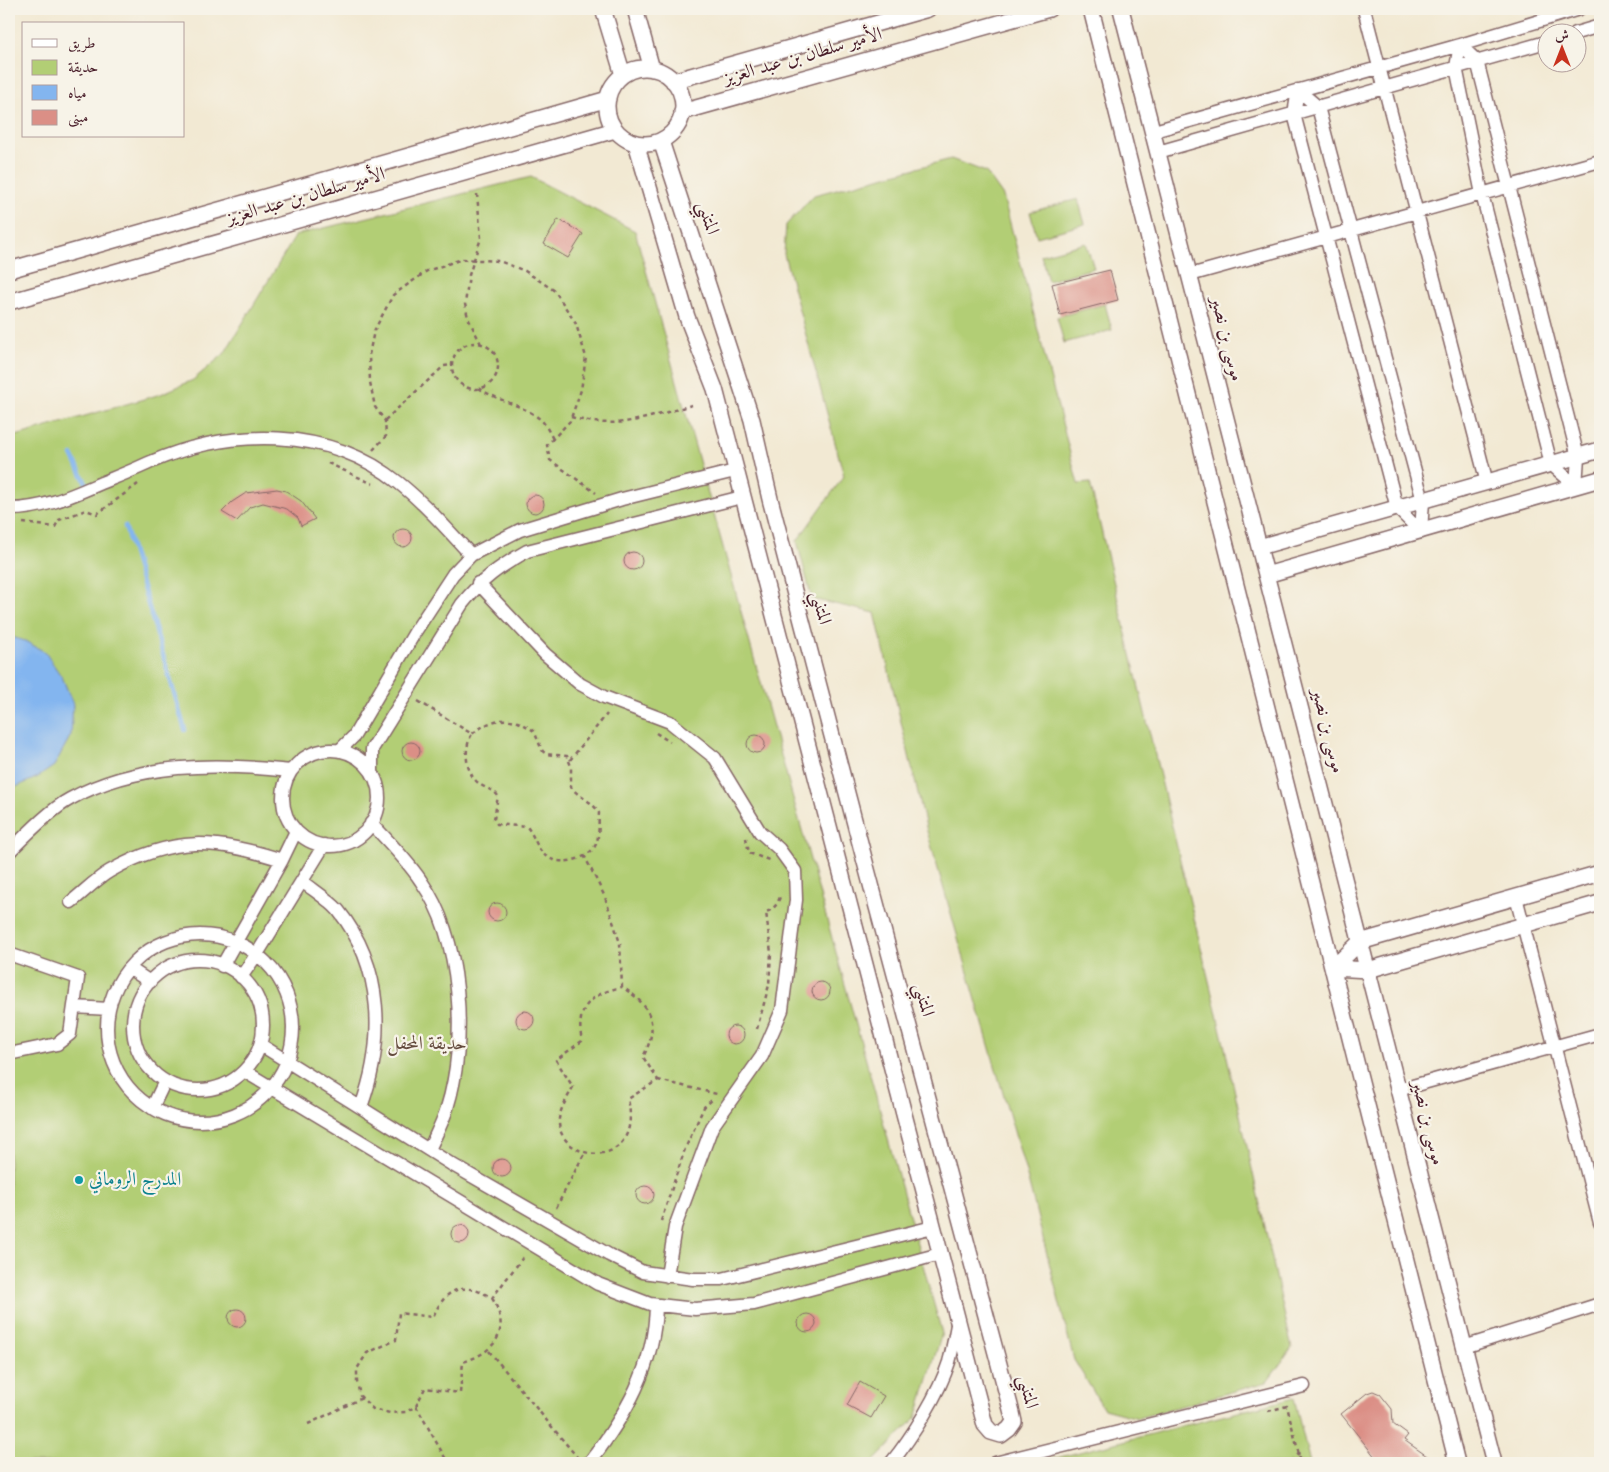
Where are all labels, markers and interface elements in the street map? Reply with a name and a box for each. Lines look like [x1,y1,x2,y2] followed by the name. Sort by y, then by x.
[718,19,885,90] street label: الأمير سلطان بن عبد العزيز
[22,22,185,138] legend
[1536,22,1586,72] north arrow
[1555,29,1569,43] text: ش
[68,37,95,53] text: طريق
[68,61,98,76] text: حديقة
[68,87,86,102] text: مياه
[68,111,88,128] text: مبنى
[221,159,388,230] street label: الأمير سلطان بن عبد العزيز
[686,199,721,239] street label: المتنبي
[1204,293,1246,384] street label: موسى بن نصير
[800,589,834,629] street label: المتنبي
[1305,685,1347,776] street label: موسى بن نصير
[903,981,937,1021] street label: المتنبي
[387,1034,467,1056] park label: حديقة المحفل
[1405,1077,1447,1168] street label: موسى بن نصير
[89,1169,181,1196] place label: المدرج الروماني
[73,1174,85,1186] marker: المدرج الروماني
[1007,1373,1040,1412] street label: المتنبي

